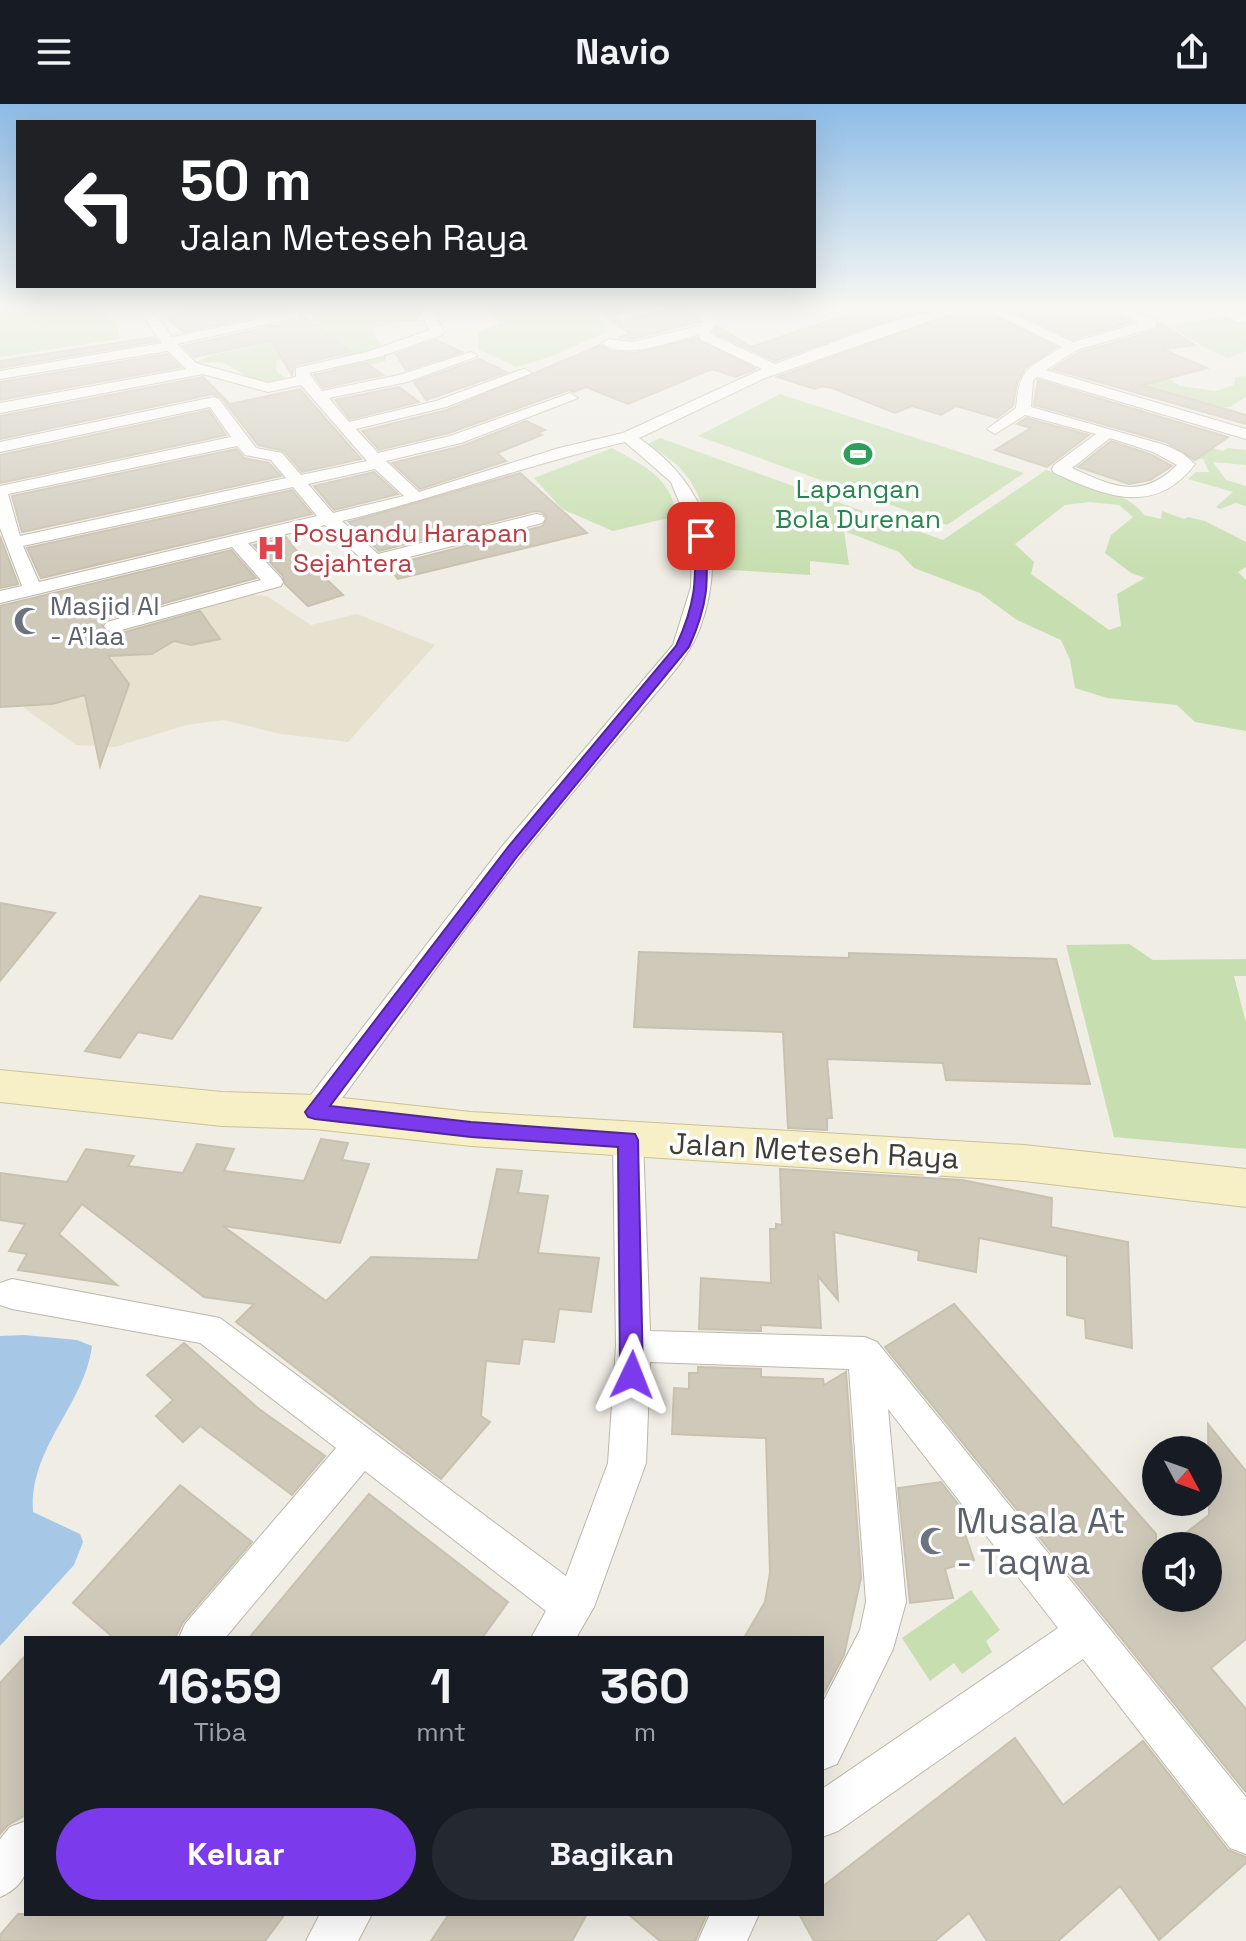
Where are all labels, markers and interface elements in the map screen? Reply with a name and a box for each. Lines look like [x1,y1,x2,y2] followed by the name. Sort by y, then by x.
[575,29,671,75] text: Navio
[32,30,76,74] icon: menu
[1170,30,1214,74] icon: share
[180,145,312,216] text: 50 m
[48,152,152,256] icon: left
[180,215,528,261] text: Jalan Meteseh Raya
[843,439,873,469] sports icon: Lapangan Bola Durenan
[775,472,941,536] place label: Lapangan Bola Durenan
[667,502,735,570] pin
[679,514,723,558] icon: arrive
[293,516,528,580] place label: Posyandu Harapan Sejahtera
[256,533,286,563] hospital icon: Posyandu Harapan Sejahtera
[50,589,160,653] place label: Masjid Al - A'laa
[13,606,43,636] mosque icon: Masjid Al - A'laa
[668,1123,960,1178] street label: Jalan Meteseh Raya
[590,1333,674,1417] position arrow
[1142,1436,1222,1516] north arrow
[1142,1436,1222,1612] map controls
[956,1498,1126,1585] place label: Musala At - Taqwa
[919,1526,949,1556] mosque icon: Musala At - Taqwa
[1142,1532,1222,1612] button: sound
[158,1656,282,1717] text: 16:59
[430,1656,452,1717] text: 1
[600,1656,690,1717] text: 360
[194,1715,247,1749] text: Tiba
[416,1715,466,1749] text: mnt
[634,1715,656,1749] text: m
[56,1808,416,1900] button: Keluar
[432,1808,792,1900] button: Bagikan

